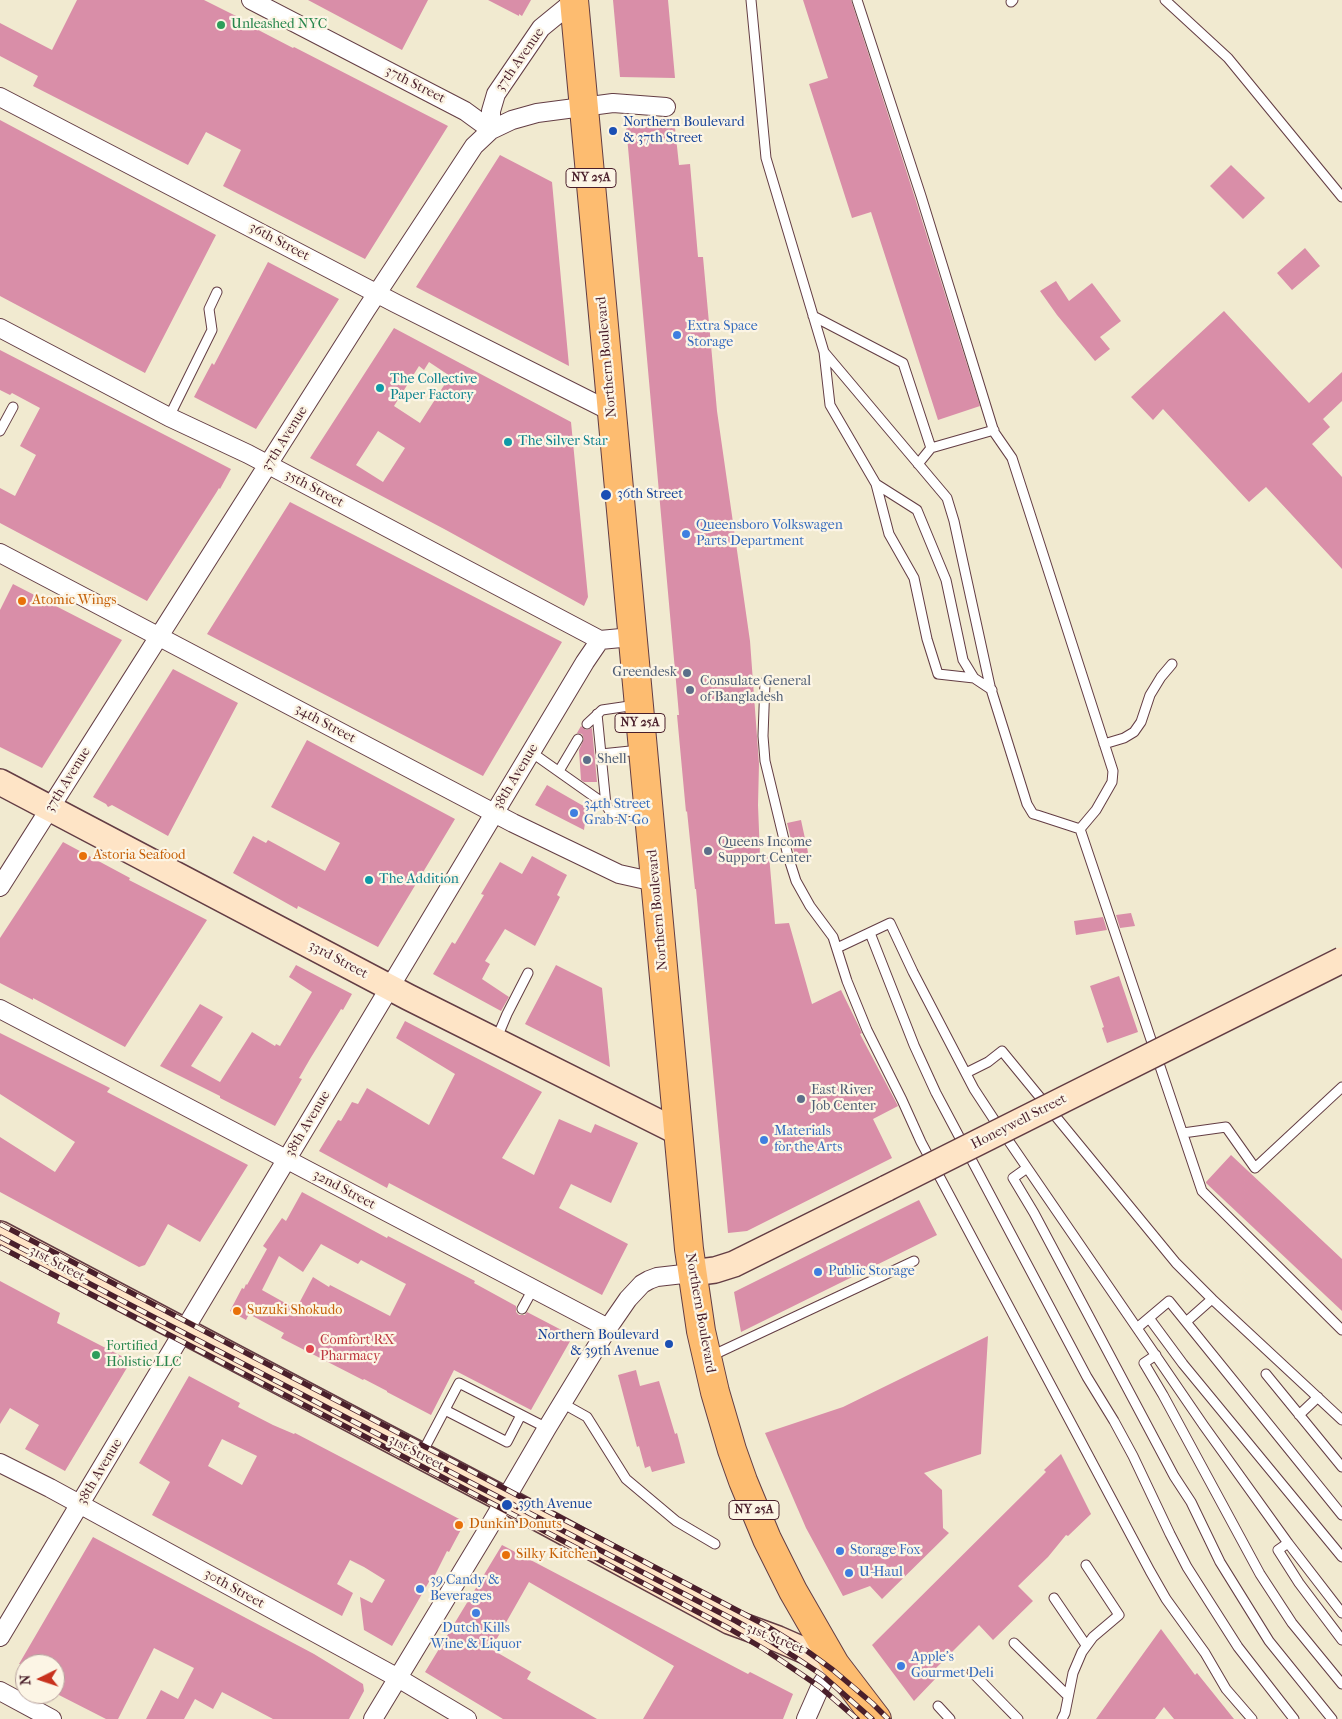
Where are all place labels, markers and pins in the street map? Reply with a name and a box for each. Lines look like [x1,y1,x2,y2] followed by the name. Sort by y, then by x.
[231,17,327,33] place label: Unleashed NYC
[215,19,227,31] marker: Unleashed NYC
[623,115,745,148] place label: Northern Boulevard & 37th Street
[607,125,619,137] marker: Northern Boulevard & 37th Street
[687,319,758,352] place label: Extra Space Storage
[671,329,683,341] marker: Extra Space Storage
[390,372,477,404] place label: The Collective Paper Factory
[374,382,386,394] marker: The Collective Paper Factory
[518,434,608,450] place label: The Silver Star
[502,436,514,448] marker: The Silver Star
[617,487,683,503] place label: 36th Street
[599,488,613,502] marker: 36th Street
[696,518,843,550] place label: Queensboro Volkswagen Parts Department
[680,528,692,540] marker: Queensboro Volkswagen Parts Department
[32,593,116,609] place label: Atomic Wings
[16,595,28,607] marker: Atomic Wings
[612,665,677,681] place label: Greendesk
[681,667,693,679] marker: Greendesk
[700,674,811,706] place label: Consulate General of Bangladesh
[684,684,696,696] marker: Consulate General of Bangladesh
[597,752,627,768] place label: Shell
[581,754,593,766] marker: Shell
[584,797,651,830] place label: 34th Street Grab-N-Go
[568,807,580,819] marker: 34th Street Grab-N-Go
[718,835,812,868] place label: Queens Income Support Center
[702,845,714,857] marker: Queens Income Support Center
[93,848,186,864] place label: Astoria Seafood
[77,850,89,862] marker: Astoria Seafood
[379,872,459,888] place label: The Addition
[363,874,375,886] marker: The Addition
[811,1083,876,1116] place label: East River Job Center
[795,1093,807,1105] marker: East River Job Center
[774,1124,842,1156] place label: Materials for the Arts
[758,1134,770,1146] marker: Materials for the Arts
[828,1264,915,1280] place label: Public Storage
[812,1266,824,1278] marker: Public Storage
[247,1303,342,1319] place label: Suzuki Shokudo
[231,1305,243,1317] marker: Suzuki Shokudo
[537,1328,659,1360] place label: Northern Boulevard & 39th Avenue
[320,1333,395,1365] place label: Comfort RX Pharmacy
[663,1338,675,1350] marker: Northern Boulevard & 39th Avenue
[106,1339,182,1371] place label: Fortified Holistic LLC
[304,1343,316,1355] marker: Comfort RX Pharmacy
[90,1349,102,1361] marker: Fortified Holistic LLC
[518,1497,592,1513] place label: 39th Avenue
[500,1498,514,1512] marker: 39th Avenue
[469,1517,562,1533] place label: Dunkin Donuts
[453,1519,465,1531] marker: Dunkin Donuts
[850,1543,921,1559] place label: Storage Fox
[834,1545,846,1557] marker: Storage Fox
[516,1547,597,1563] place label: Silky Kitchen
[500,1549,512,1561] marker: Silky Kitchen
[859,1565,903,1581] place label: U-Haul
[843,1567,855,1579] marker: U-Haul
[430,1573,499,1605] place label: 39 Candy & Beverages
[414,1583,426,1595] marker: 39 Candy & Beverages
[470,1607,482,1619] marker: Dutch Kills Wine & Liquor
[431,1621,521,1654] place label: Dutch Kills Wine & Liquor
[911,1650,994,1682] place label: Apple's Gourmet Deli
[895,1660,907,1672] marker: Apple's Gourmet Deli

